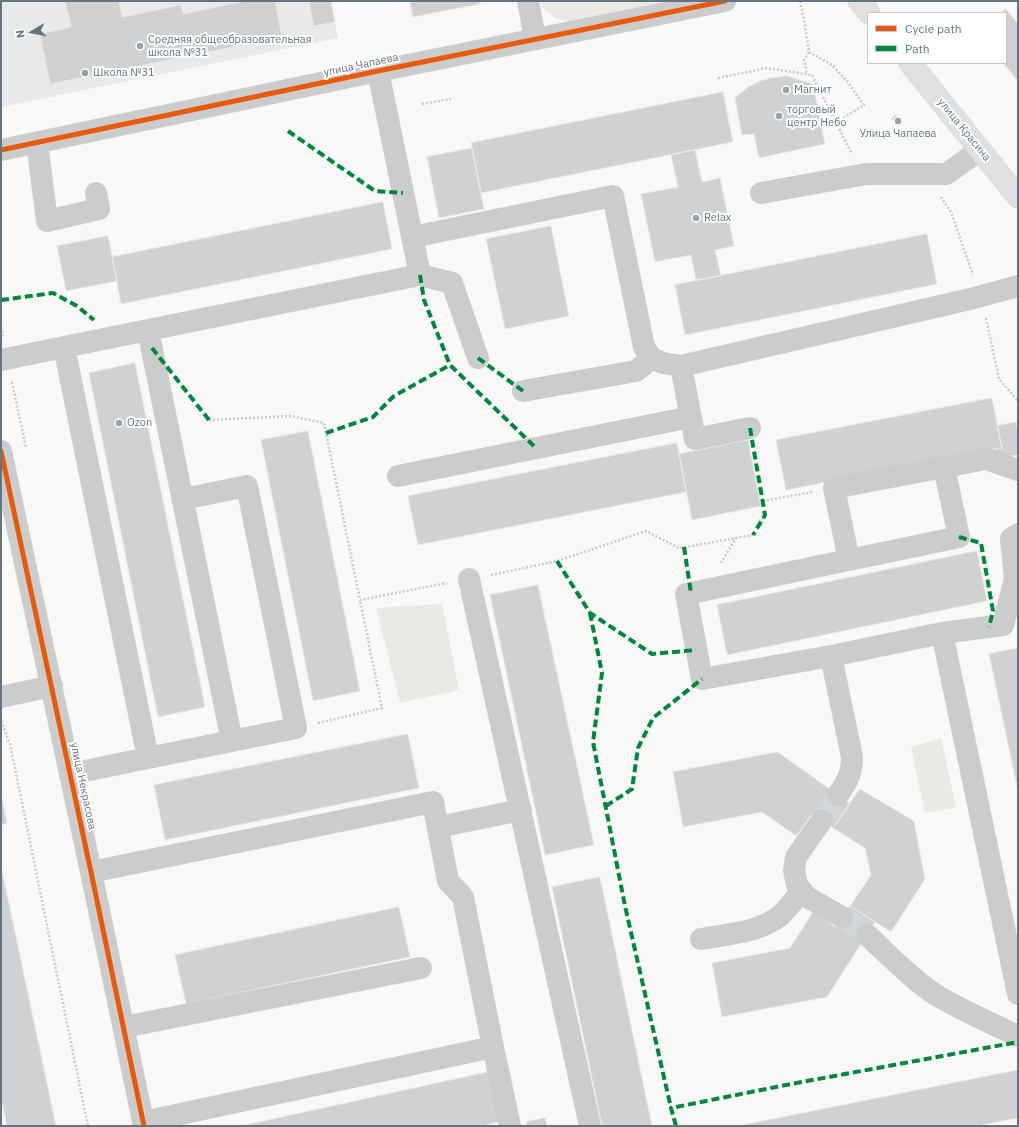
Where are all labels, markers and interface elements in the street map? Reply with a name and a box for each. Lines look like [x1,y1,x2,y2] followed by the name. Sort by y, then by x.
[12,12,52,52] north arrow
[867,12,1007,64] legend
[905,21,962,36] text: Cycle path
[13,29,28,39] text: N
[148,33,312,59] place label: Средняя общеобразовательная школа №31
[135,41,145,51] marker: Средняя общеобразовательная школа №31
[905,41,930,56] text: Path
[322,51,400,79] street label: улица Чапаева
[93,66,155,80] place label: Школа №31
[80,68,90,78] marker: Школа №31
[794,83,832,97] place label: Магнит
[781,85,791,95] marker: Магнит
[935,96,993,164] street label: улица Красина
[787,103,847,129] place label: торговый центр Небо
[774,111,784,121] marker: торговый центр Небо
[893,116,903,126] marker: Улица Чапаева
[860,127,936,141] place label: Улица Чапаева
[704,211,731,225] place label: Relax
[691,213,701,223] marker: Relax
[127,416,152,430] place label: Ozon
[114,418,124,428] marker: Ozon
[67,741,99,831] street label: улица Некрасова

